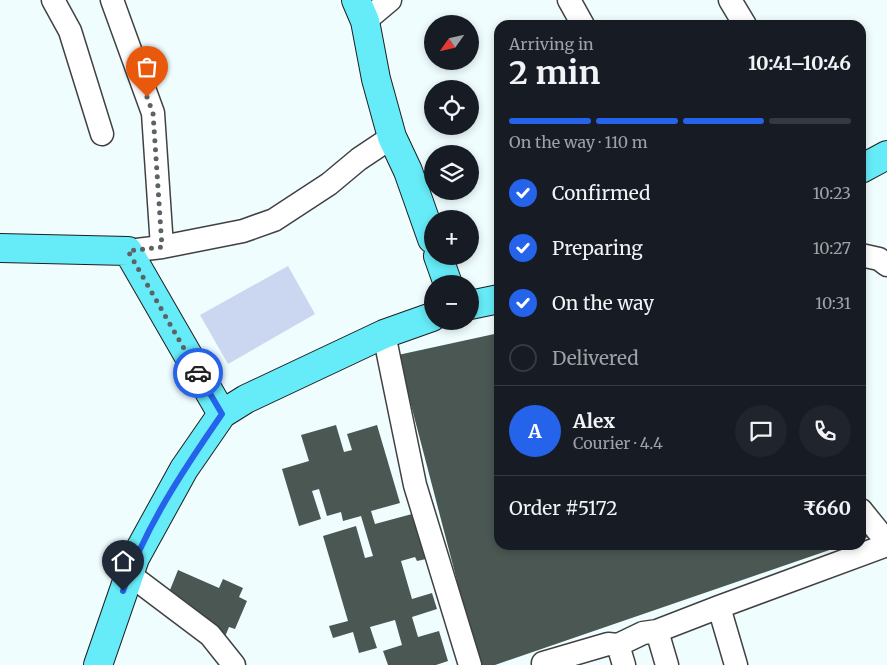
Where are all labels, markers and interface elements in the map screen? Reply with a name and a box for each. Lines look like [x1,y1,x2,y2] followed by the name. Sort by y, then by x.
[424,15,479,70] north arrow
[424,15,479,330] map controls
[509,34,594,54] text: Arriving in
[126,46,168,97] pin
[748,51,851,75] text: 10:41–10:46
[133,53,161,81] icon: bag
[509,53,600,93] text: 2 min
[424,80,479,135] button: locate
[509,132,648,152] text: On the way · 110 m
[424,145,479,200] button: layers
[509,179,537,207] icon: check
[552,181,650,205] text: Confirmed
[813,183,851,203] text: 10:23
[424,210,479,265] button: +
[509,234,537,262] icon: check
[552,236,643,260] text: Preparing
[813,238,851,258] text: 10:27
[424,275,479,330] button: −
[509,289,537,317] icon: check
[552,291,654,315] text: On the way
[815,293,851,313] text: 10:31
[552,346,639,370] text: Delivered
[173,348,223,398] courier
[184,359,212,387] icon: car
[735,405,787,457] button: chat
[799,405,851,457] button: phone
[573,409,615,433] text: Alex
[528,419,542,443] text: A
[573,433,663,453] text: Courier · 4.4
[509,496,617,520] text: Order #5172
[803,496,851,520] text: ₹660
[102,540,144,591] pin
[109,547,137,575] icon: home

